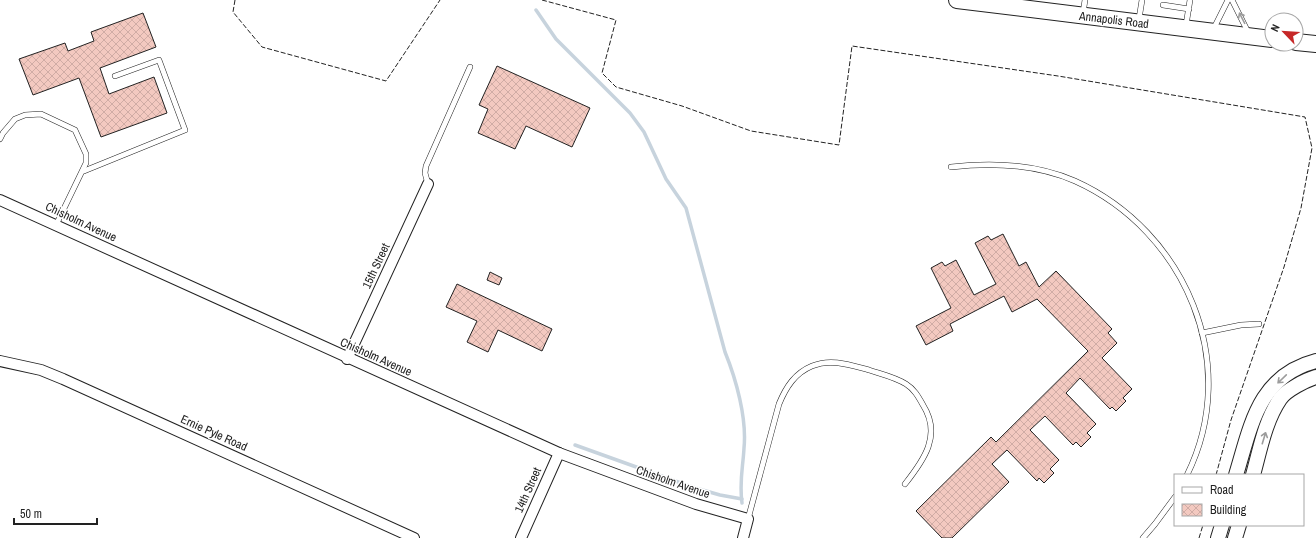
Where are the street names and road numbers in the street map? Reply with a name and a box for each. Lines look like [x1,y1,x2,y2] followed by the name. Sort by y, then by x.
[1077,8,1150,32] street label: Annapolis Road
[43,198,119,246] street label: Chisholm Avenue
[359,241,394,291] street label: 15th Street
[338,334,414,380] street label: Chisholm Avenue
[178,411,250,455] street label: Ernie Pyle Road
[634,462,712,502] street label: Chisholm Avenue
[511,465,545,515] street label: 14th Street

